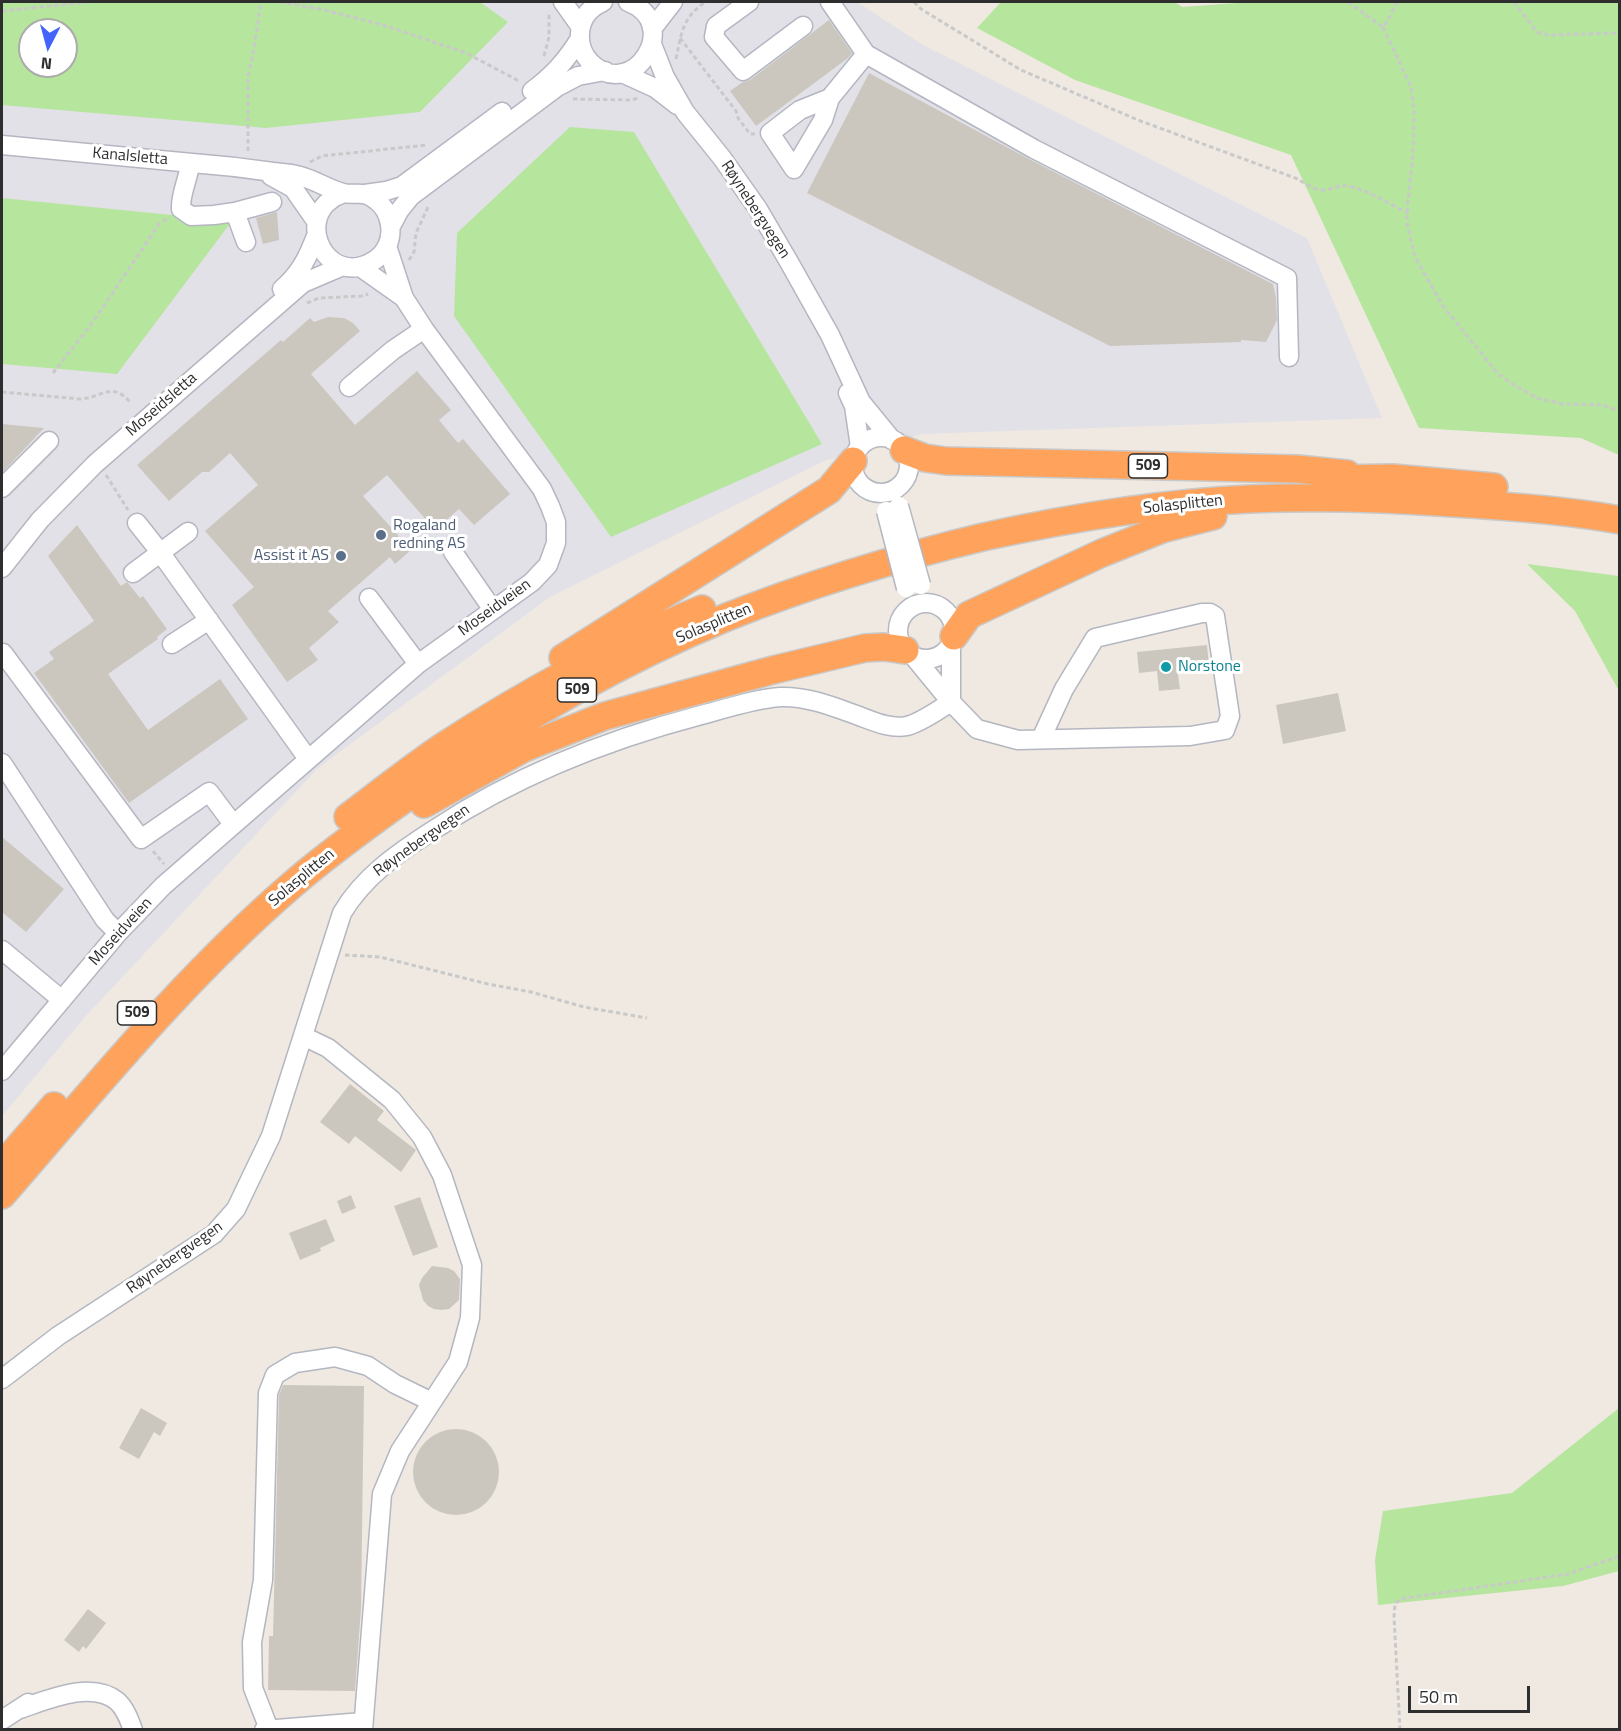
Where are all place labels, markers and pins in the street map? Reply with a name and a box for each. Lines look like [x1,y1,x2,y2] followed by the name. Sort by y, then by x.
[393,516,465,554] place label: Rogaland redning AS
[374,528,388,542] marker: Rogaland redning AS
[254,546,329,566] place label: Assist it AS
[334,549,348,563] marker: Assist it AS
[1178,657,1241,677] place label: Norstone
[1159,660,1173,674] marker: Norstone

